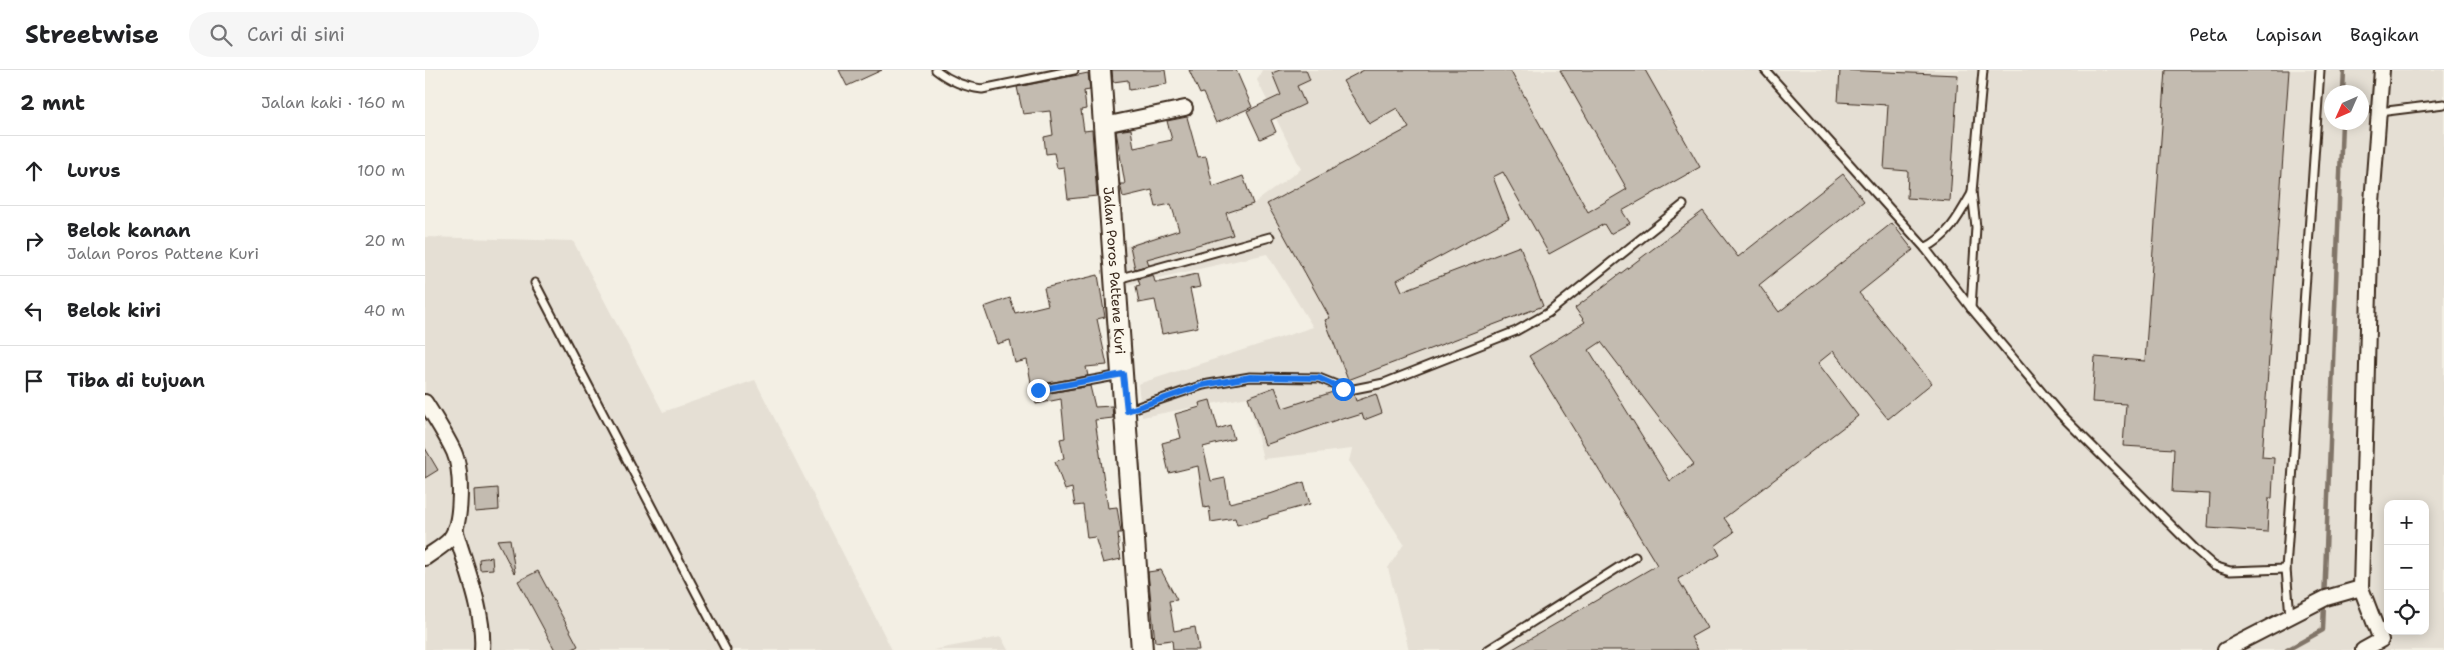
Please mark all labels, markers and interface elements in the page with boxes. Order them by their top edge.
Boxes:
search box [189,12,539,57]
text: Streetwise [25,19,159,51]
icon: search [207,21,235,49]
text: Cari di sini [247,22,345,47]
text: Peta [2189,23,2228,47]
text: Lapisan [2256,23,2322,47]
text: Bagikan [2350,23,2419,47]
north arrow [2324,85,2369,130]
text: 2 mnt [20,89,85,117]
text: Jalan kaki · 160 m [261,92,405,113]
icon: ahead [20,157,48,185]
text: Lurus [67,158,121,183]
text: 100 m [357,160,405,181]
street label: Jalan Poros Pattene Kuri [1099,186,1130,355]
text: Belok kanan [67,218,191,243]
icon: right [20,227,48,255]
text: 20 m [364,230,405,251]
text: Jalan Poros Pattene Kuri [67,243,259,264]
icon: left [20,297,48,325]
text: Belok kiri [67,298,161,323]
text: 40 m [363,300,405,321]
icon: arrive [20,367,48,395]
text: Tiba di tujuan [67,368,205,393]
route start [1332,378,1355,401]
route end [1027,379,1050,402]
map controls [2384,500,2429,635]
button: + [2384,500,2429,545]
button: − [2384,545,2429,590]
button: locate [2384,590,2429,635]

